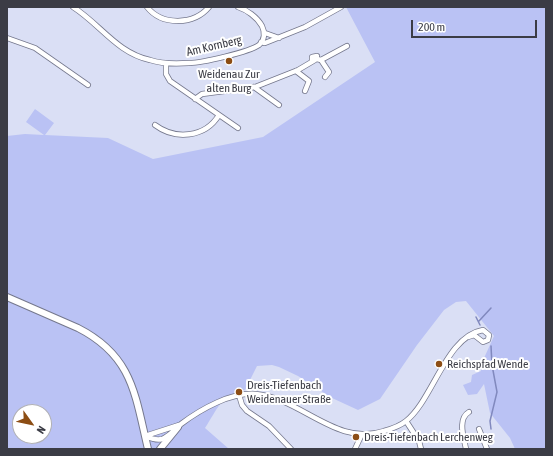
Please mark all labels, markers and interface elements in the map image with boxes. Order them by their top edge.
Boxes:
scale bar [413,12,539,38]
text: 200 m [418,20,445,34]
street label: Am Kornberg [185,33,243,59]
marker: Weidenau Zur alten Burg [224,56,234,66]
place label: Weidenau Zur alten Burg [198,67,260,95]
place label: Reichspfad Wende [447,357,528,371]
marker: Reichspfad Wende [434,359,444,369]
place label: Dreis-Tiefenbach Weidenauer Straße [247,378,331,406]
marker: Dreis-Tiefenbach Weidenauer Straße [234,387,244,397]
north arrow [12,404,52,444]
text: N [34,424,48,436]
place label: Dreis-Tiefenbach Lerchenweg [364,430,493,444]
marker: Dreis-Tiefenbach Lerchenweg [351,432,361,442]

